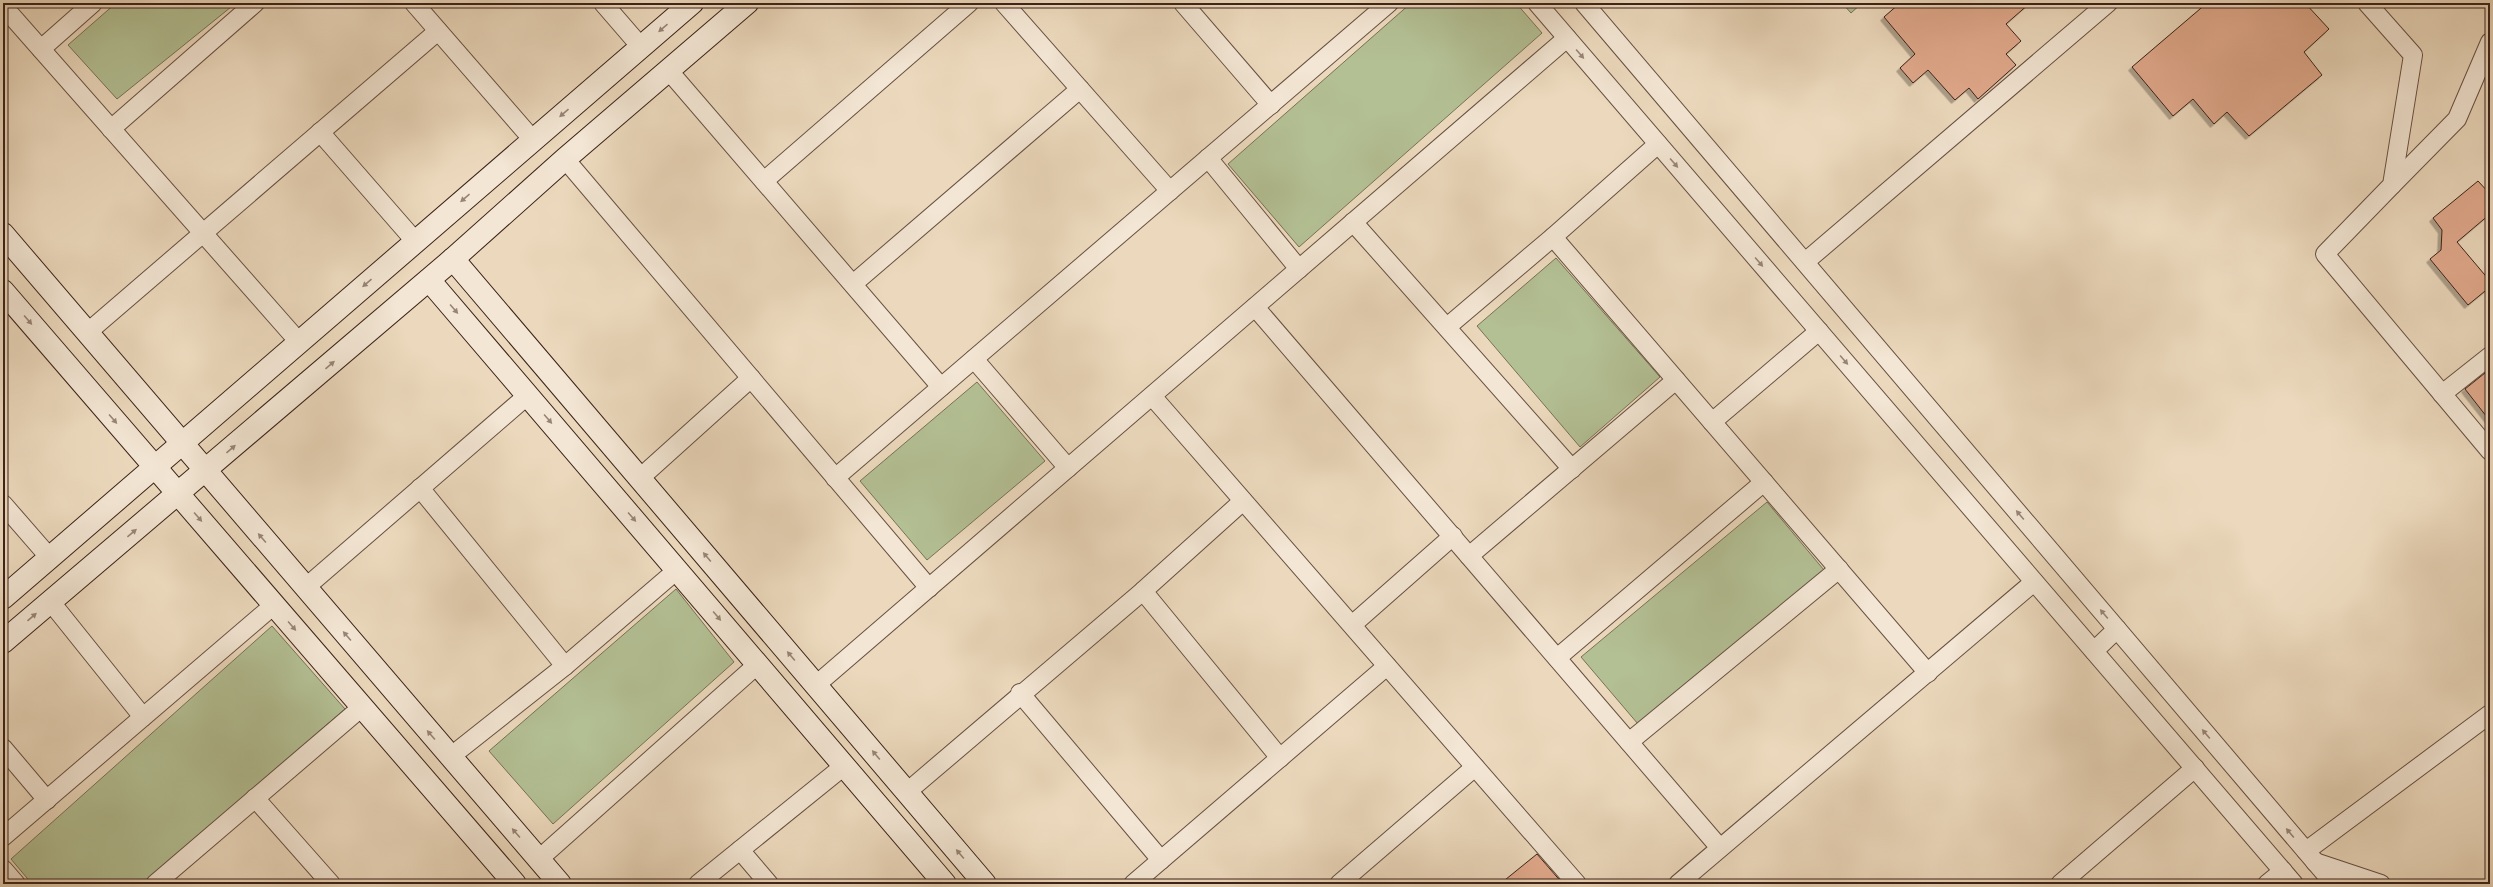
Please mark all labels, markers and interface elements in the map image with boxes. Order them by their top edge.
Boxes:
one-way arrow [657,24,668,33]
one-way arrow [1576,48,1585,59]
one-way arrow [559,109,569,118]
one-way arrow [1670,158,1679,168]
one-way arrow [460,193,471,202]
one-way arrow [1754,256,1763,267]
one-way arrow [362,278,372,287]
one-way arrow [450,304,459,315]
one-way arrow [24,315,33,326]
one-way arrow [1839,355,1848,365]
one-way arrow [325,360,335,369]
one-way arrow [109,413,118,424]
one-way arrow [543,413,552,424]
one-way arrow [226,445,237,454]
one-way arrow [2015,509,2024,520]
one-way arrow [194,512,203,522]
one-way arrow [628,512,637,523]
one-way arrow [126,528,137,537]
one-way arrow [257,532,266,543]
one-way arrow [703,552,712,563]
one-way arrow [2099,608,2108,619]
one-way arrow [712,611,721,622]
one-way arrow [27,612,38,621]
one-way arrow [288,621,297,632]
one-way arrow [342,631,351,642]
one-way arrow [787,651,796,662]
one-way arrow [427,729,436,740]
one-way arrow [2202,729,2211,739]
one-way arrow [871,750,880,761]
one-way arrow [512,828,521,839]
one-way arrow [2286,828,2295,838]
one-way arrow [956,850,965,859]

